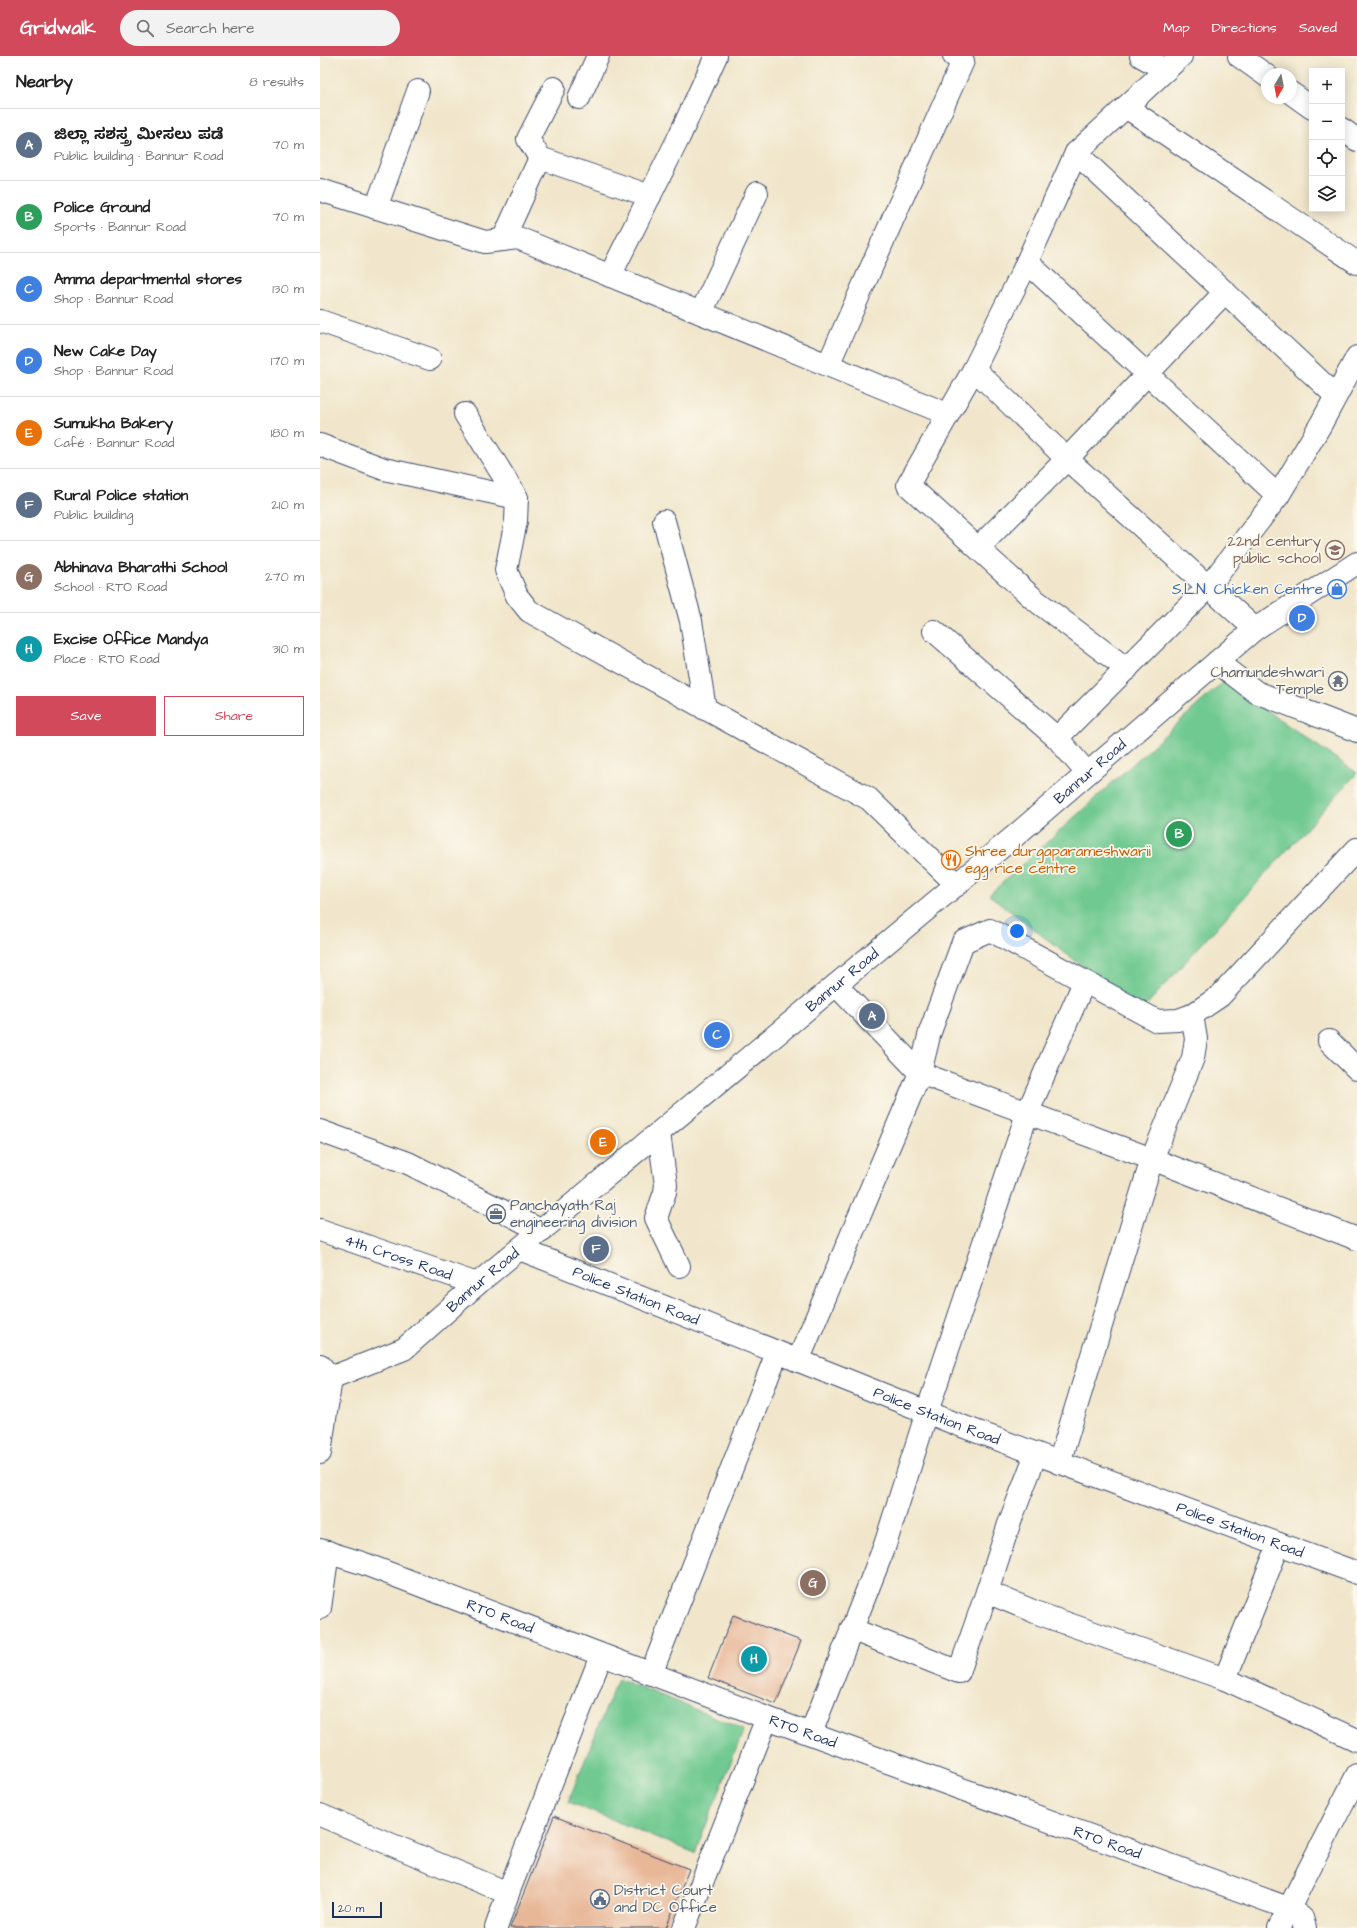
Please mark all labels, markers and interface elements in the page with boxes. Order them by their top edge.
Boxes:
search box [120,10,400,46]
text: Gridwalk [20,15,96,42]
icon: search [134,17,156,39]
text: Search here [166,18,254,39]
text: Map [1163,18,1190,38]
text: Directions [1212,18,1277,38]
text: Saved [1299,18,1337,38]
north arrow [1261,68,1297,104]
map controls [1309,68,1345,212]
button: + [1309,68,1345,104]
text: Nearby [16,70,73,94]
text: 8 results [249,73,304,91]
button: − [1309,104,1345,140]
text: ಜಿಲ್ಲಾ ಸಶಸ್ತ್ರ ಮೀಸಲು ಪಡೆ [54,124,223,145]
text: A [25,136,33,154]
text: 70 m [272,136,304,154]
button: locate [1309,140,1345,176]
text: Public building · Bannur Road [54,147,223,165]
button: layers [1309,176,1345,212]
text: Police Ground [54,197,150,218]
text: B [24,208,34,226]
text: 70 m [272,208,304,226]
text: Sports · Bannur Road [54,218,186,236]
text: Amma departmental stores [54,269,242,290]
text: C [24,280,34,298]
text: 130 m [272,280,304,298]
text: Shop · Bannur Road [54,290,173,308]
text: New Cake Day [54,341,157,362]
text: D [25,352,33,370]
text: 170 m [271,352,304,370]
text: Shop · Bannur Road [54,362,173,380]
text: Sumukha Bakery [54,413,173,434]
text: E [25,424,33,442]
text: 180 m [270,424,304,442]
text: Café · Bannur Road [54,434,175,452]
text: Rural Police station [54,485,188,506]
text: F [24,496,34,514]
text: 210 m [271,496,304,514]
text: Public building [54,506,133,524]
place label: 22nd century public school [1227,531,1321,569]
school or university icon: 22nd century public school [1324,539,1346,561]
text: Abhinava Bharathi School [54,557,227,578]
text: G [24,568,34,586]
text: 270 m [265,568,304,586]
text: School · RTO Road [54,578,167,596]
shop icon: S.L.N. Chicken Centre [1326,578,1348,600]
place label: S.L.N. Chicken Centre [1172,579,1323,600]
pin: D [1289,603,1315,633]
text: Excise Office Mandya [54,629,208,650]
text: H [25,640,33,658]
text: 310 m [272,640,304,658]
text: Place · RTO Road [54,650,160,668]
place label: Chamundeshwari Temple [1210,662,1325,700]
temple icon: Chamundeshwari Temple [1327,670,1349,692]
button: Save [16,696,156,736]
button: Share [164,696,304,736]
street label: Bannur Road [1049,734,1131,809]
pin: B [1166,819,1192,849]
place label: Shree durgaparameshwarii egg rice centre [965,841,1151,880]
restaurant icon: Shree durgaparameshwarii egg rice centre [940,849,962,871]
your location [1007,921,1027,941]
street label: Bannur Road [801,943,883,1017]
pin: A [859,1001,885,1031]
pin: C [704,1020,730,1050]
pin: E [590,1127,616,1157]
place label: Panchayath Raj engineering division [510,1195,637,1234]
office icon: Panchayath Raj engineering division [485,1203,507,1225]
street label: 4th Cross Road [342,1229,455,1285]
pin: F [583,1234,609,1264]
street label: Bannur Road [442,1243,524,1317]
street label: Police Station Road [570,1261,703,1330]
street label: Police Station Road [870,1381,1003,1450]
street label: Police Station Road [1174,1496,1307,1563]
pin: G [800,1568,826,1598]
street label: RTO Road [464,1593,537,1638]
pin: H [741,1644,767,1674]
street label: RTO Road [766,1709,840,1753]
street label: RTO Road [1071,1820,1145,1864]
place label: District Court and DC Office [614,1880,717,1918]
public building icon: District Court and DC Office [589,1888,611,1910]
scale bar [332,1900,382,1919]
text: 20 m [338,1901,364,1916]

